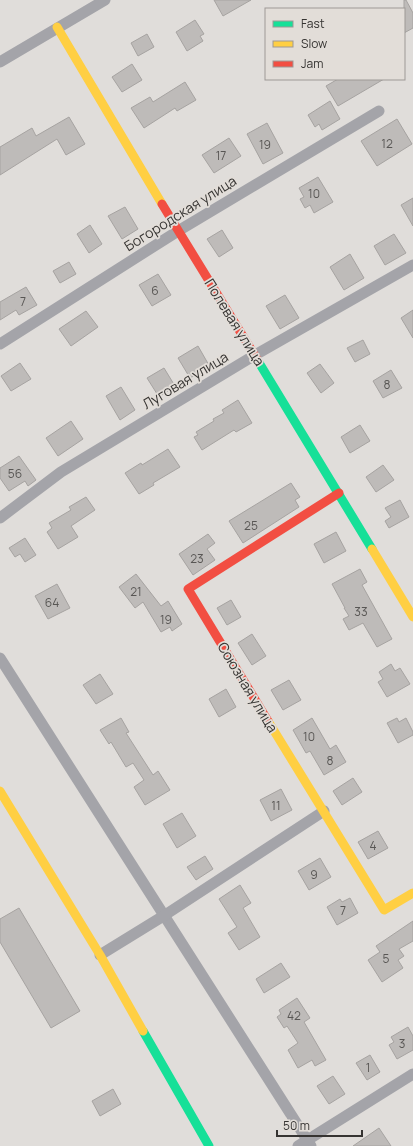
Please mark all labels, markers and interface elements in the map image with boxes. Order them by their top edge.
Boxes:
legend [265,8,405,80]
text: Fast [301,15,325,32]
text: Slow [301,35,327,52]
text: Jam [301,55,323,72]
house number: 12 [381,135,393,152]
house number: 19 [259,136,271,153]
house number: 17 [216,147,226,164]
street label: Богородская улица [120,171,240,255]
house number: 10 [308,185,320,202]
street label: Полевая улица [201,275,269,369]
house number: 6 [151,282,159,299]
house number: 7 [20,293,26,310]
street label: Луговая улица [138,347,232,413]
house number: 8 [384,376,391,393]
house number: 56 [8,465,22,482]
house number: 25 [244,517,258,534]
house number: 23 [190,550,204,567]
house number: 21 [130,583,142,600]
house number: 64 [45,594,59,611]
house number: 33 [354,603,368,620]
house number: 19 [160,611,172,628]
street label: Союзная улица [213,638,283,736]
house number: 10 [303,728,315,745]
house number: 8 [327,752,334,769]
house number: 11 [271,797,281,814]
house number: 4 [369,837,377,854]
house number: 9 [310,866,318,883]
house number: 7 [340,902,346,919]
house number: 5 [383,950,390,967]
house number: 42 [287,1007,301,1024]
house number: 3 [399,1035,405,1052]
house number: 1 [366,1059,370,1076]
scale bar [277,1112,362,1138]
text: 50 m [283,1117,310,1134]

